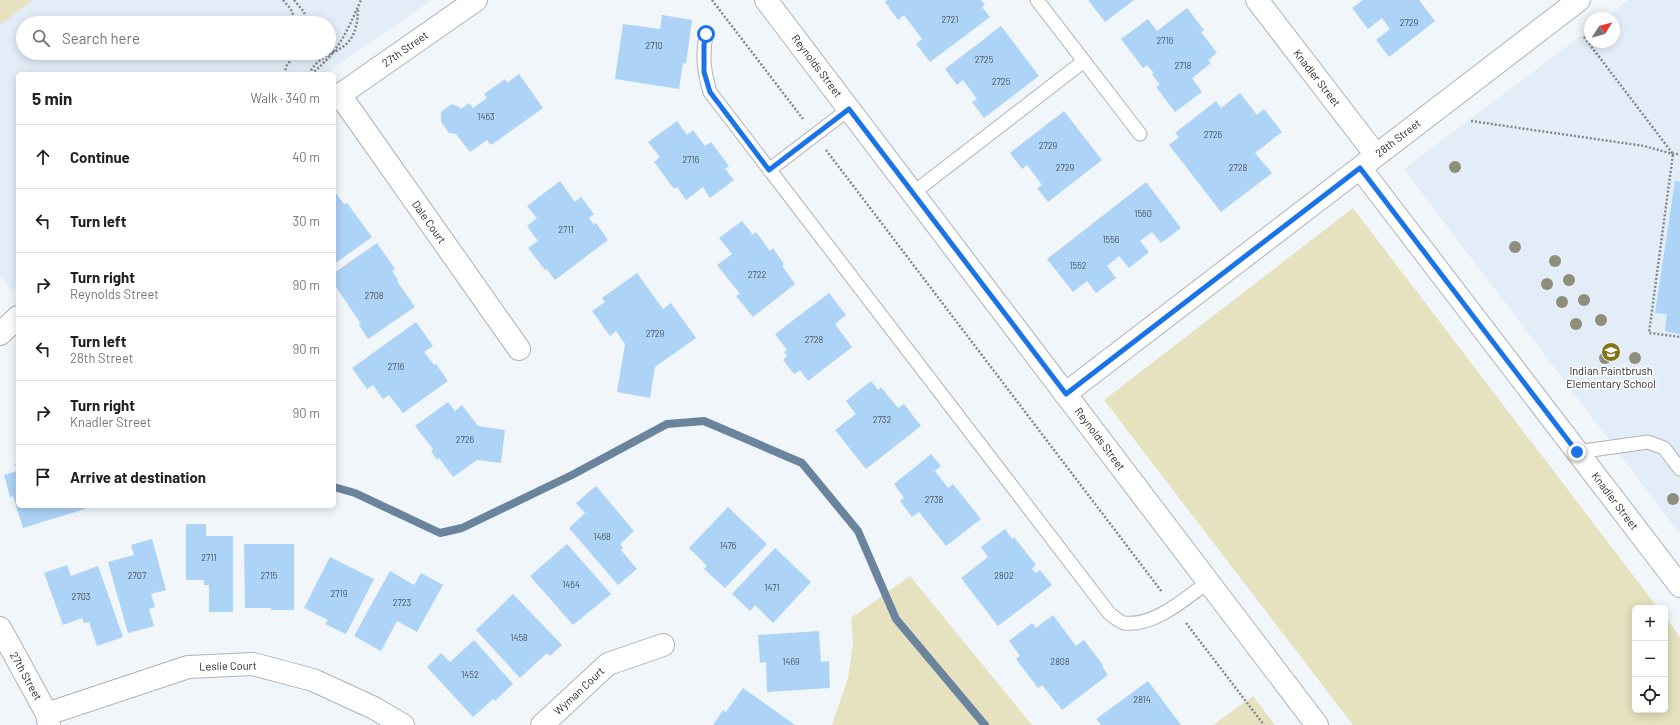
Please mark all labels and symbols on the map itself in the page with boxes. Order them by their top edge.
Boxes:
north arrow [1584,12,1620,48]
house number: 2721 [942,14,958,25]
house number: 2729 [1400,17,1419,28]
route start [697,25,715,43]
street label: 27th Street [379,28,430,69]
street label: Reynolds Street [790,32,845,100]
house number: 2716 [1157,35,1174,46]
house number: 2710 [645,40,663,51]
street label: Knadler Street [1291,47,1344,109]
house number: 2725 [975,54,994,65]
house number: 2718 [1175,60,1192,71]
house number: 2725 [992,76,1011,87]
house number: 1463 [477,111,495,122]
street label: 28th Street [1372,116,1423,159]
house number: 2726 [1204,129,1223,140]
house number: 2729 [1039,140,1058,151]
house number: 2716 [683,154,700,165]
house number: 2729 [1056,162,1075,173]
house number: 2728 [1229,162,1248,173]
street label: Dale Court [410,198,449,246]
house number: 1560 [1134,208,1152,219]
house number: 2711 [558,224,574,235]
house number: 1556 [1102,234,1120,245]
house number: 1552 [1069,260,1087,271]
house number: 2722 [748,269,767,280]
house number: 2708 [365,290,384,301]
house number: 2729 [646,328,665,339]
house number: 2728 [805,334,824,345]
school or university icon: Indian Paintbrush Elementary School [1600,341,1622,363]
house number: 2716 [388,361,405,372]
place label: Indian Paintbrush Elementary School [1566,364,1656,390]
street label: Reynolds Street [1073,405,1128,473]
house number: 2732 [873,414,891,425]
house number: 2726 [456,434,475,445]
route end [1568,443,1586,461]
street label: Knadler Street [1589,469,1641,532]
house number: 2738 [925,494,944,505]
house number: 1468 [593,531,611,542]
house number: 1476 [720,540,737,551]
house number: 2711 [201,552,217,563]
house number: 2707 [128,570,147,581]
house number: 2715 [261,570,278,581]
house number: 2802 [994,570,1014,581]
house number: 1464 [562,579,580,590]
house number: 1471 [764,582,780,593]
house number: 2719 [331,588,348,599]
house number: 2703 [72,591,91,602]
house number: 2723 [393,597,412,608]
house number: 1458 [510,632,528,643]
street label: 27th Street [8,649,45,702]
house number: 1469 [782,656,800,667]
house number: 2808 [1050,656,1070,667]
street label: Leslie Court [199,658,257,673]
street label: Wyman Court [551,664,607,717]
house number: 1452 [461,669,479,680]
house number: 2814 [1133,694,1151,705]

